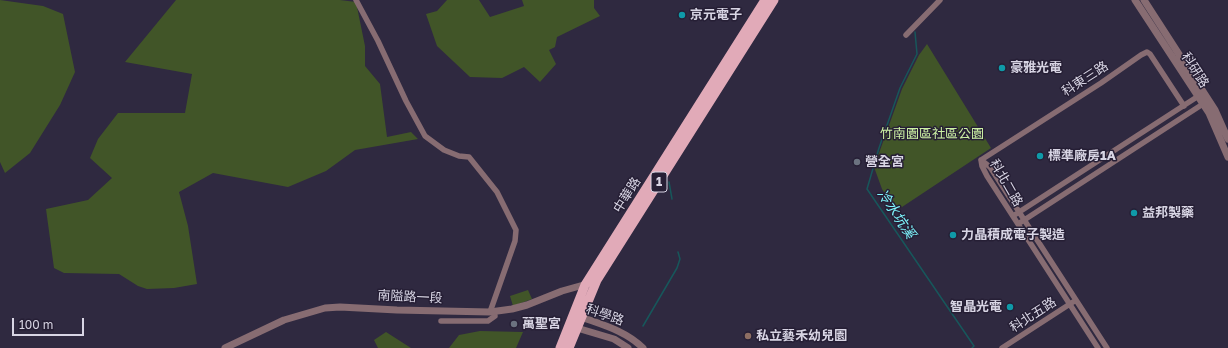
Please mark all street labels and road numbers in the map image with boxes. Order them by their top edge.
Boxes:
street label: 科研路 [1178,49,1212,91]
street label: 科東三路 [1059,58,1111,100]
street label: 科北二路 [986,157,1026,209]
road number: 1 [651,172,667,192]
street label: 中華路 [610,174,644,216]
street label: 南隘路一段 [377,288,443,306]
street label: 科北五路 [1007,294,1059,336]
street label: 科學路 [584,301,626,329]

